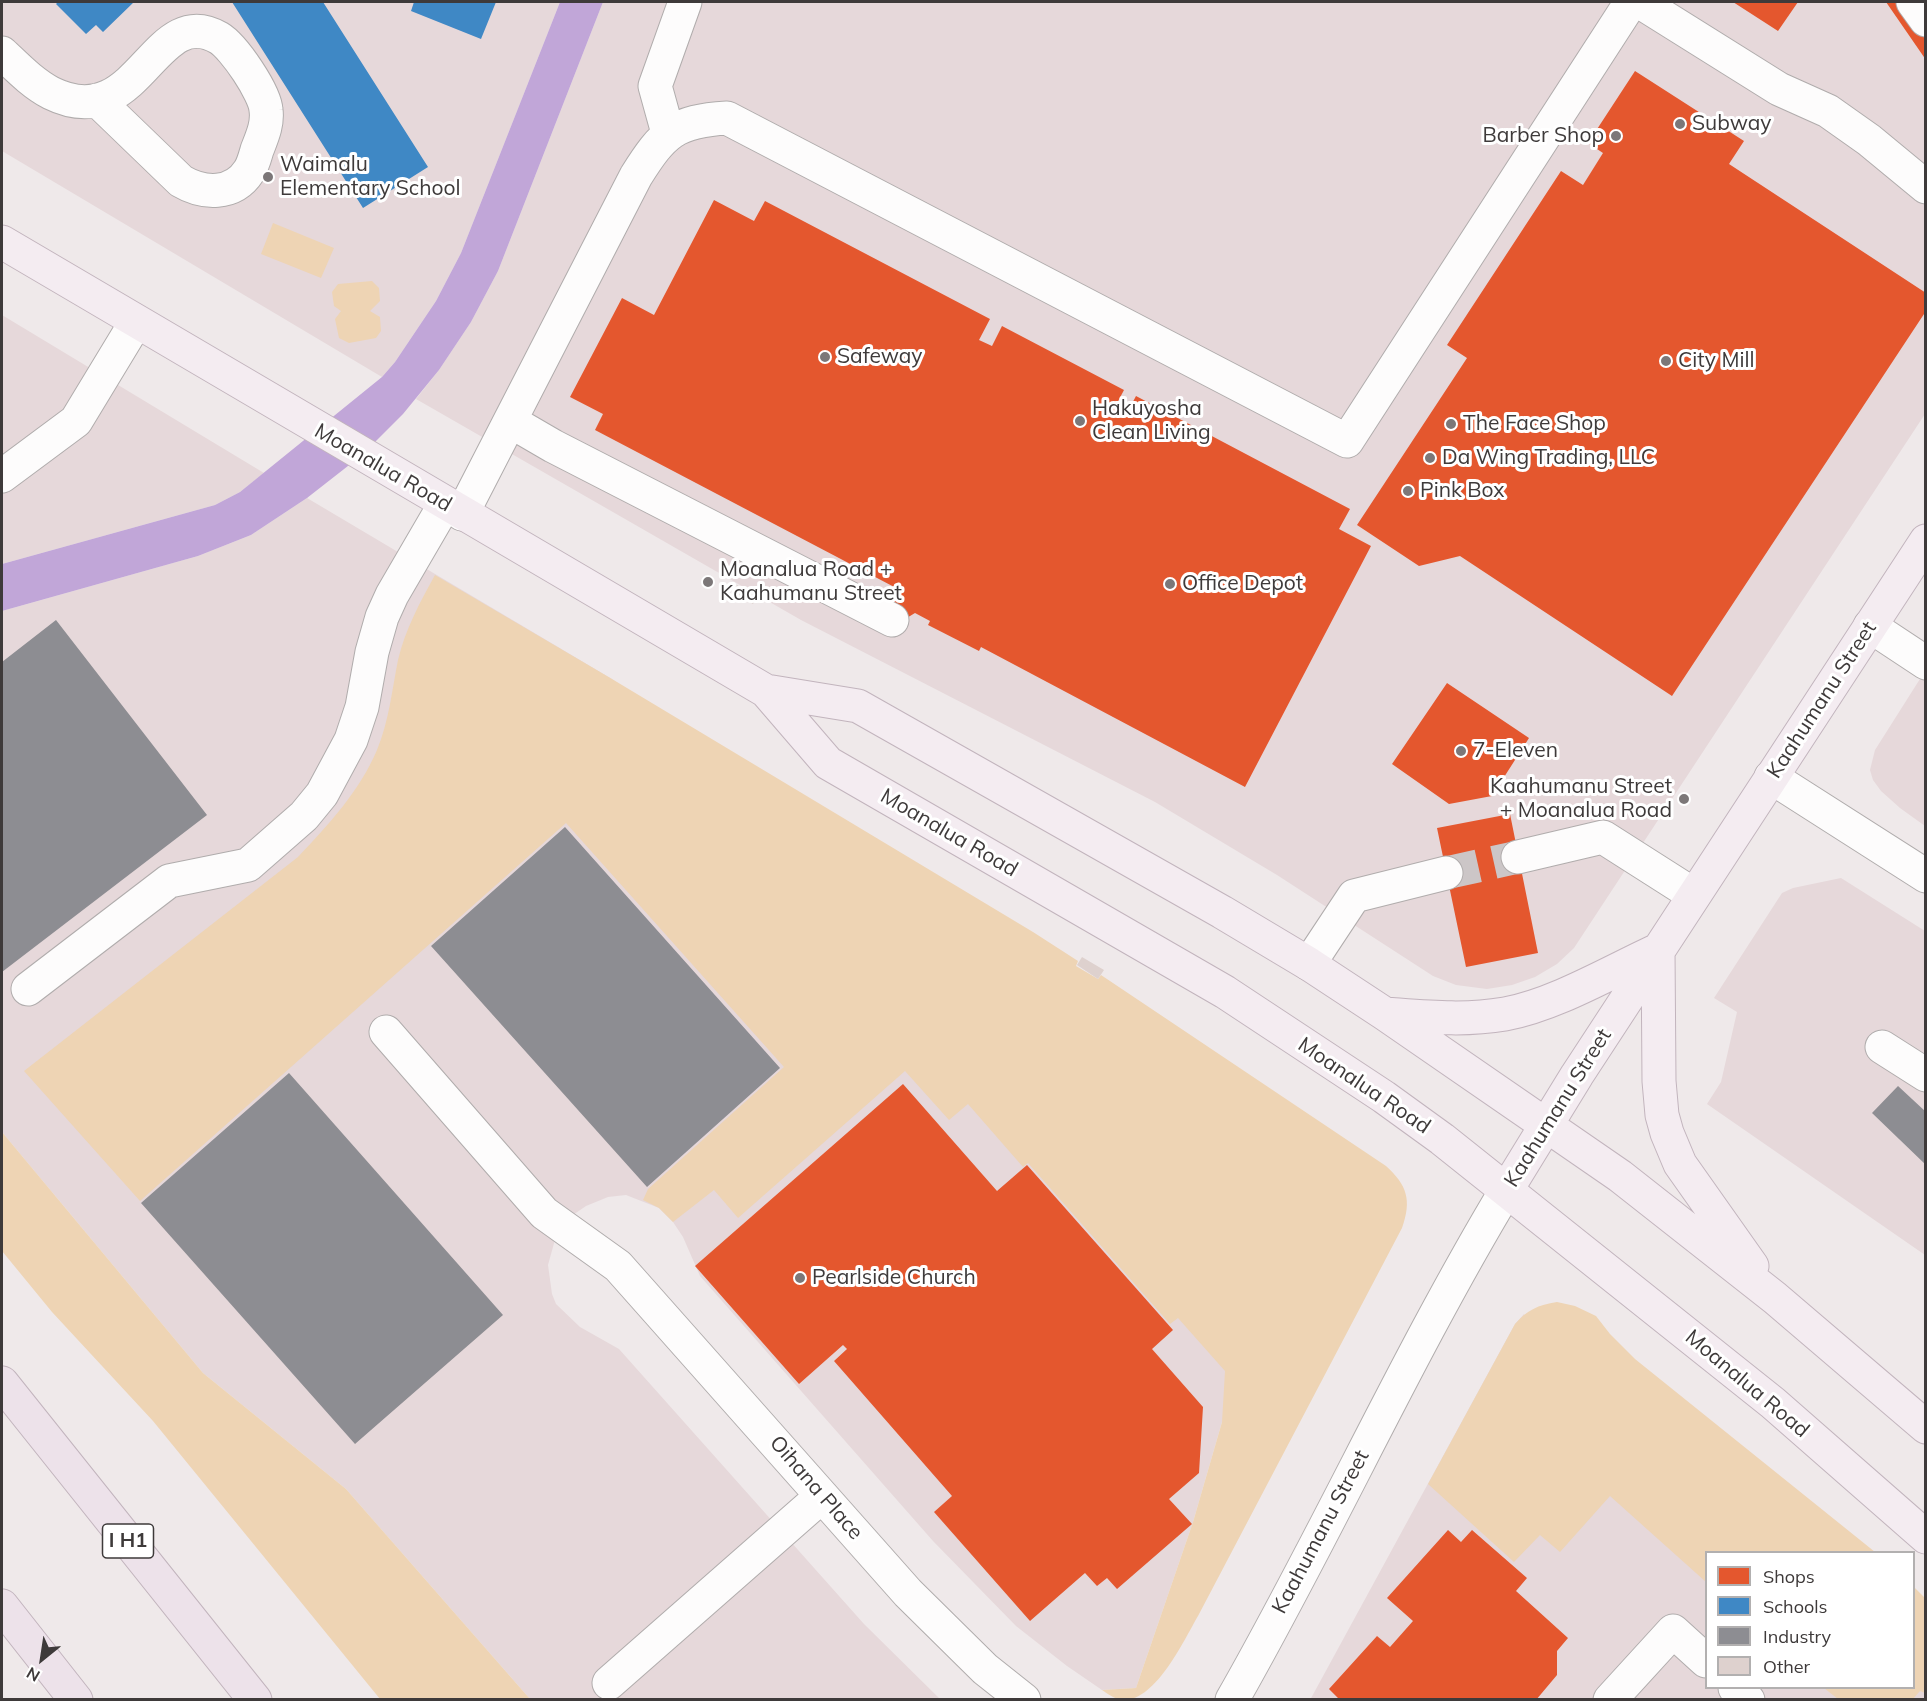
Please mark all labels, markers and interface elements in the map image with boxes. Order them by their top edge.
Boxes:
place label: Subway [1692,111,1771,137]
marker: Subway [1673,117,1687,131]
place label: Barber Shop [1482,123,1604,149]
marker: Barber Shop [1609,129,1623,143]
place label: Waimalu Elementary School [280,152,461,202]
marker: Waimalu Elementary School [261,170,275,184]
place label: Safeway [837,344,922,370]
place label: City Mill [1678,348,1754,374]
marker: Safeway [818,350,832,364]
marker: City Mill [1659,354,1673,368]
place label: Hakuyosha Clean Living [1092,396,1211,446]
place label: The Face Shop [1463,411,1606,437]
marker: Hakuyosha Clean Living [1073,414,1087,428]
marker: The Face Shop [1444,417,1458,431]
street label: Moanalua Road [310,419,456,517]
place label: Da Wing Trading, LLC [1442,445,1655,471]
marker: Da Wing Trading, LLC [1423,451,1437,465]
place label: Pink Box [1420,478,1505,504]
marker: Pink Box [1401,484,1415,498]
place label: Moanalua Road + Kaahumanu Street [720,557,902,607]
place label: Office Depot [1182,571,1303,597]
marker: Moanalua Road + Kaahumanu Street [701,575,715,589]
marker: Office Depot [1163,577,1177,591]
street label: Kaahumanu Street [1762,617,1882,783]
place label: 7-Eleven [1473,738,1558,764]
marker: 7-Eleven [1454,744,1468,758]
place label: Kaahumanu Street + Moanalua Road [1490,774,1672,824]
street label: Moanalua Road [876,784,1022,882]
marker: Kaahumanu Street + Moanalua Road [1677,792,1691,806]
street label: Kaahumanu Street [1499,1024,1617,1192]
street label: Moanalua Road [1293,1032,1435,1140]
place label: Pearlside Church [812,1265,976,1291]
marker: Pearlside Church [793,1271,807,1285]
street label: Moanalua Road [1680,1325,1814,1443]
street label: Oihana Place [764,1431,868,1545]
street label: Kaahumanu Street [1267,1446,1375,1618]
road number: I H1 [102,1524,154,1558]
legend [1705,1551,1915,1689]
text: Shops [1763,1565,1815,1588]
text: Schools [1763,1595,1827,1618]
text: Industry [1763,1625,1831,1648]
north arrow [12,1629,72,1689]
text: Other [1763,1655,1810,1678]
text: N [23,1663,43,1686]

